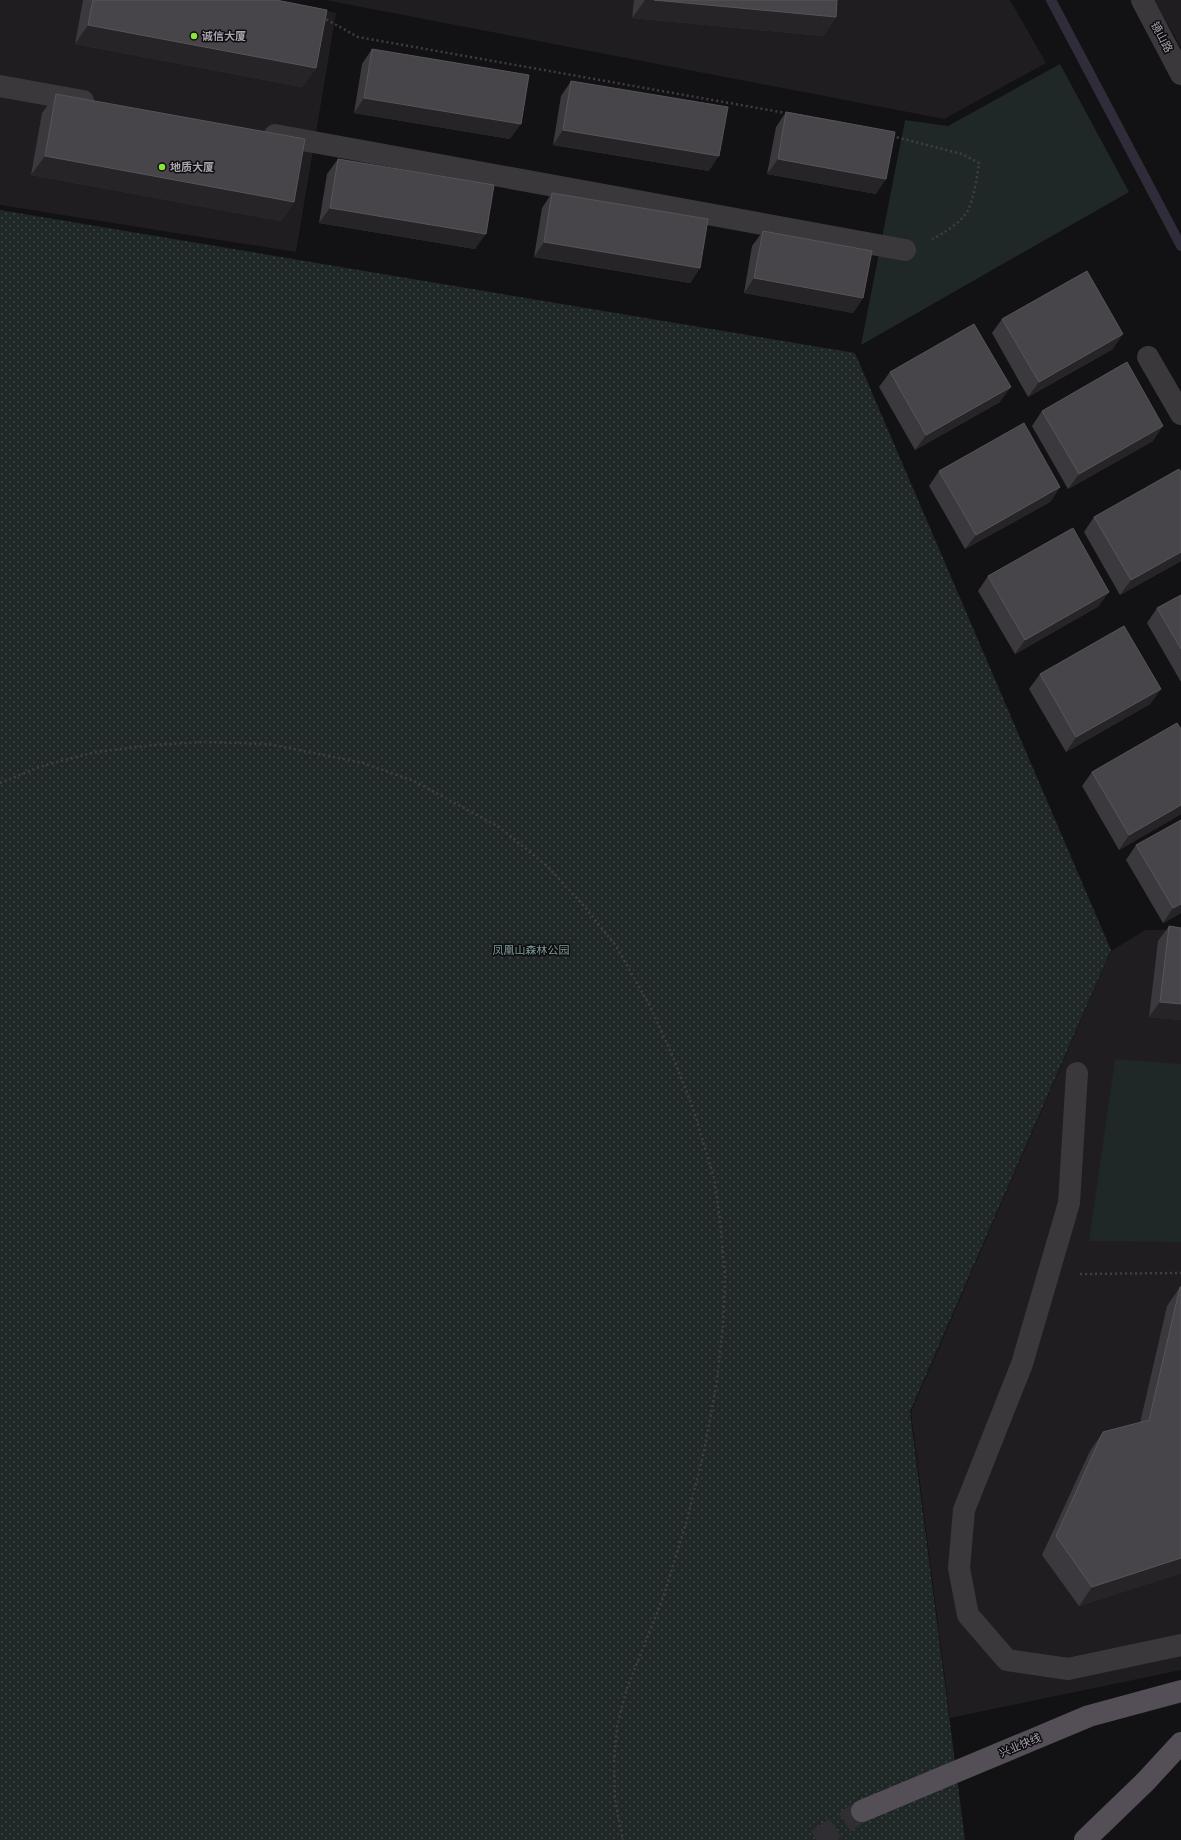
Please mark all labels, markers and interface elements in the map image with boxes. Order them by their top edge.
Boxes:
street label: 镜山路 [1149,20,1175,54]
place label: 诚信大厦 [202,30,246,42]
marker: 诚信大厦 [189,31,199,41]
place label: 地质大厦 [170,161,214,173]
marker: 地质大厦 [157,162,167,172]
park label: 凤凰山森林公园 [493,944,570,956]
street label: 兴业快线 [997,1731,1043,1759]

